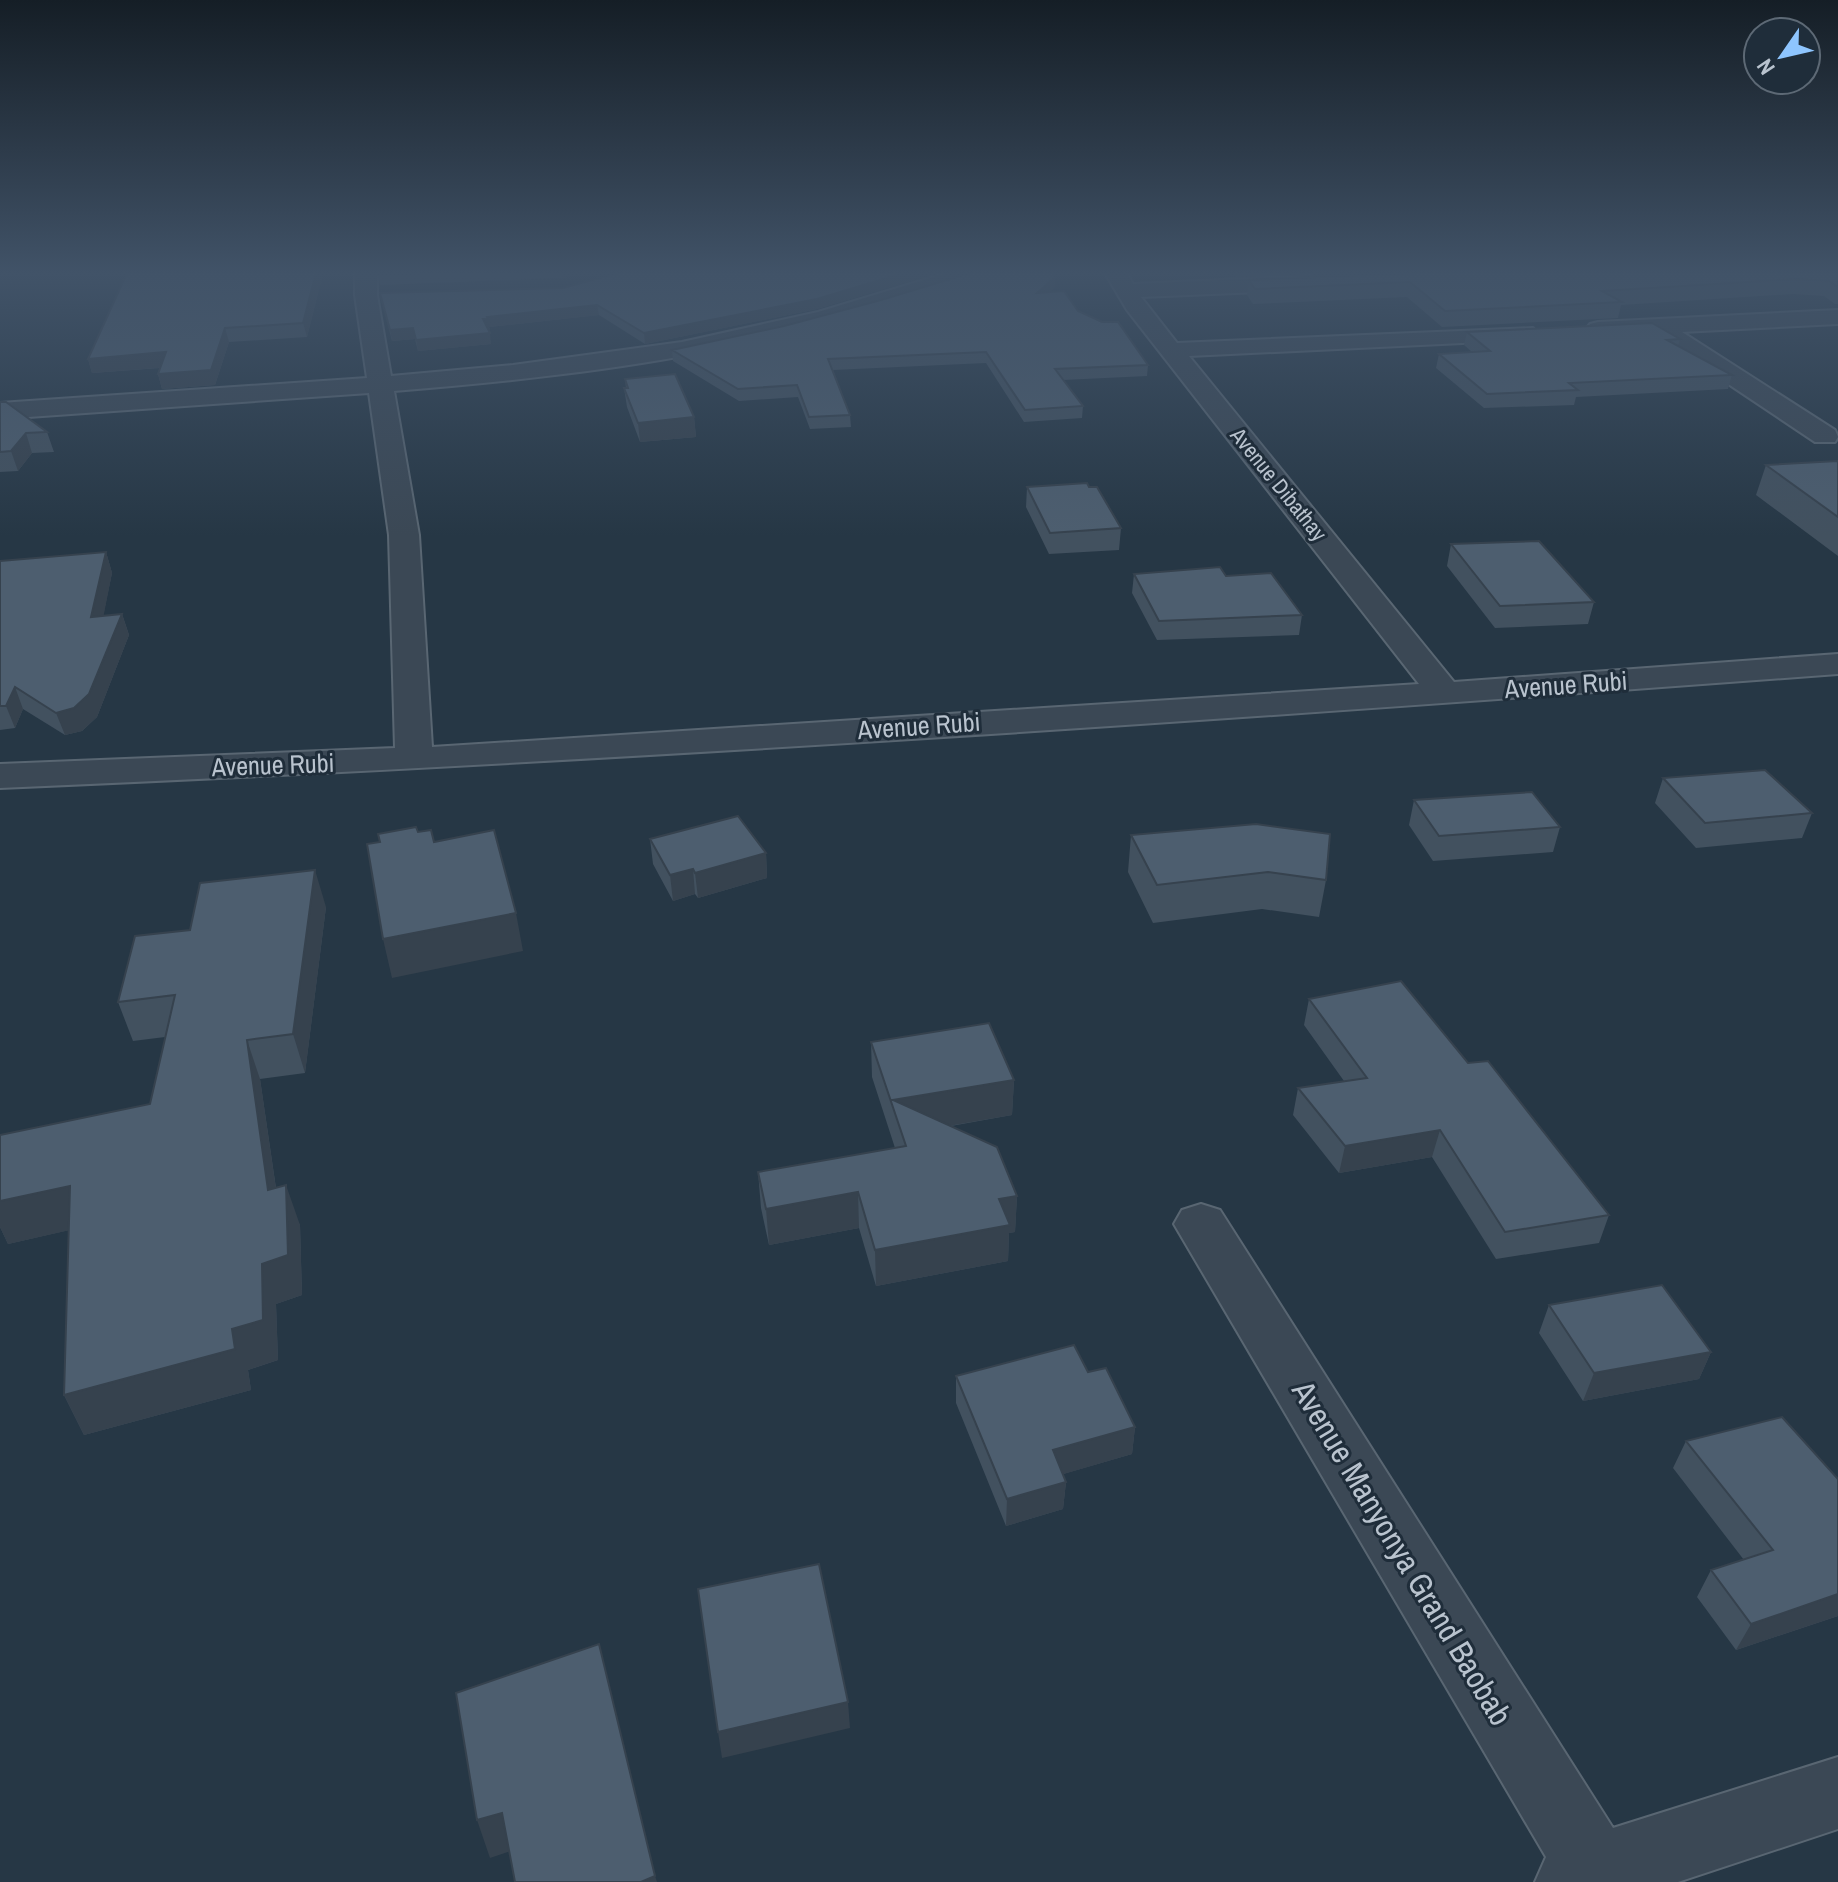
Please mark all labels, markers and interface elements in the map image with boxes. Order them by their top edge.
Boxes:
north arrow [1742,16,1822,96]
text: N [1749,53,1781,81]
street label: Avenue Dibathay [1223,420,1334,547]
street label: Avenue Rubi [1502,663,1628,706]
street label: Avenue Rubi [855,704,981,747]
street label: Avenue Rubi [210,745,335,784]
street label: Avenue Manyonya Grand Baobab [1282,1372,1523,1733]

